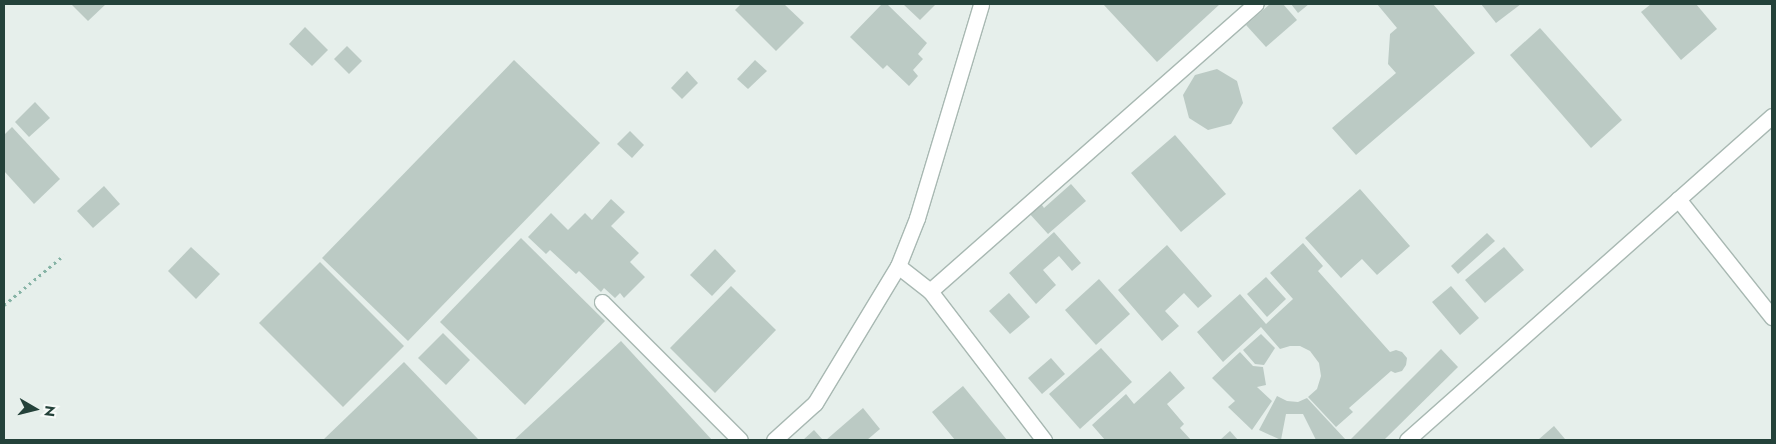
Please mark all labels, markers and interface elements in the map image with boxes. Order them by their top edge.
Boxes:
north arrow [10,384,60,434]
text: N [39,404,61,418]

